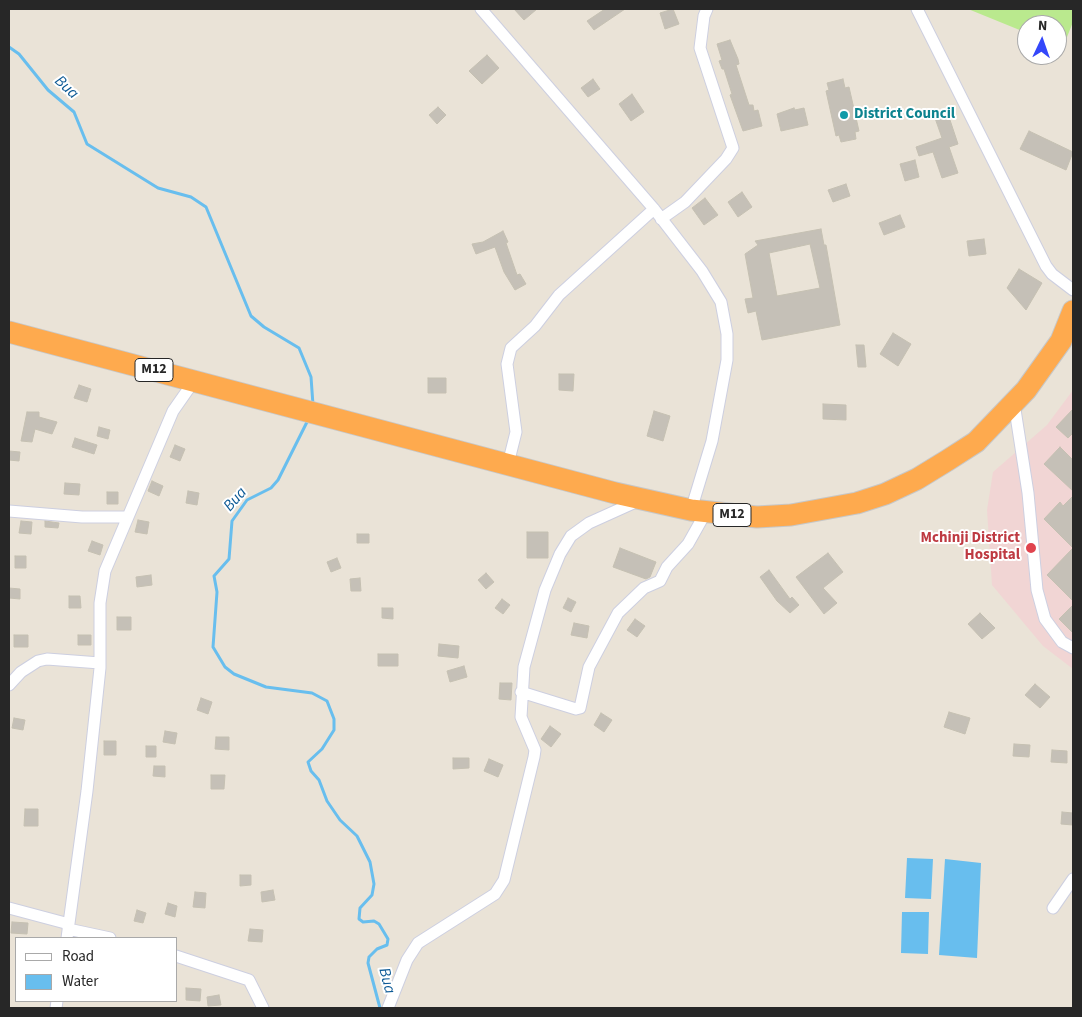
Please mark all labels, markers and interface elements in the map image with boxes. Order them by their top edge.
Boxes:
north arrow [1017,15,1067,65]
text: N [1038,16,1048,36]
water label: Bua [50,72,82,104]
place label: District Council [854,106,955,124]
marker: District Council [838,109,850,121]
road number: M12 [135,358,173,382]
water label: Bua [220,484,252,516]
road number: M12 [713,504,751,526]
place label: Mchinji District Hospital [920,530,1020,565]
marker: Mchinji District Hospital [1024,541,1038,555]
legend [15,937,178,1002]
text: Road [62,946,94,967]
water label: Bua [373,966,399,996]
text: Water [62,971,98,992]

